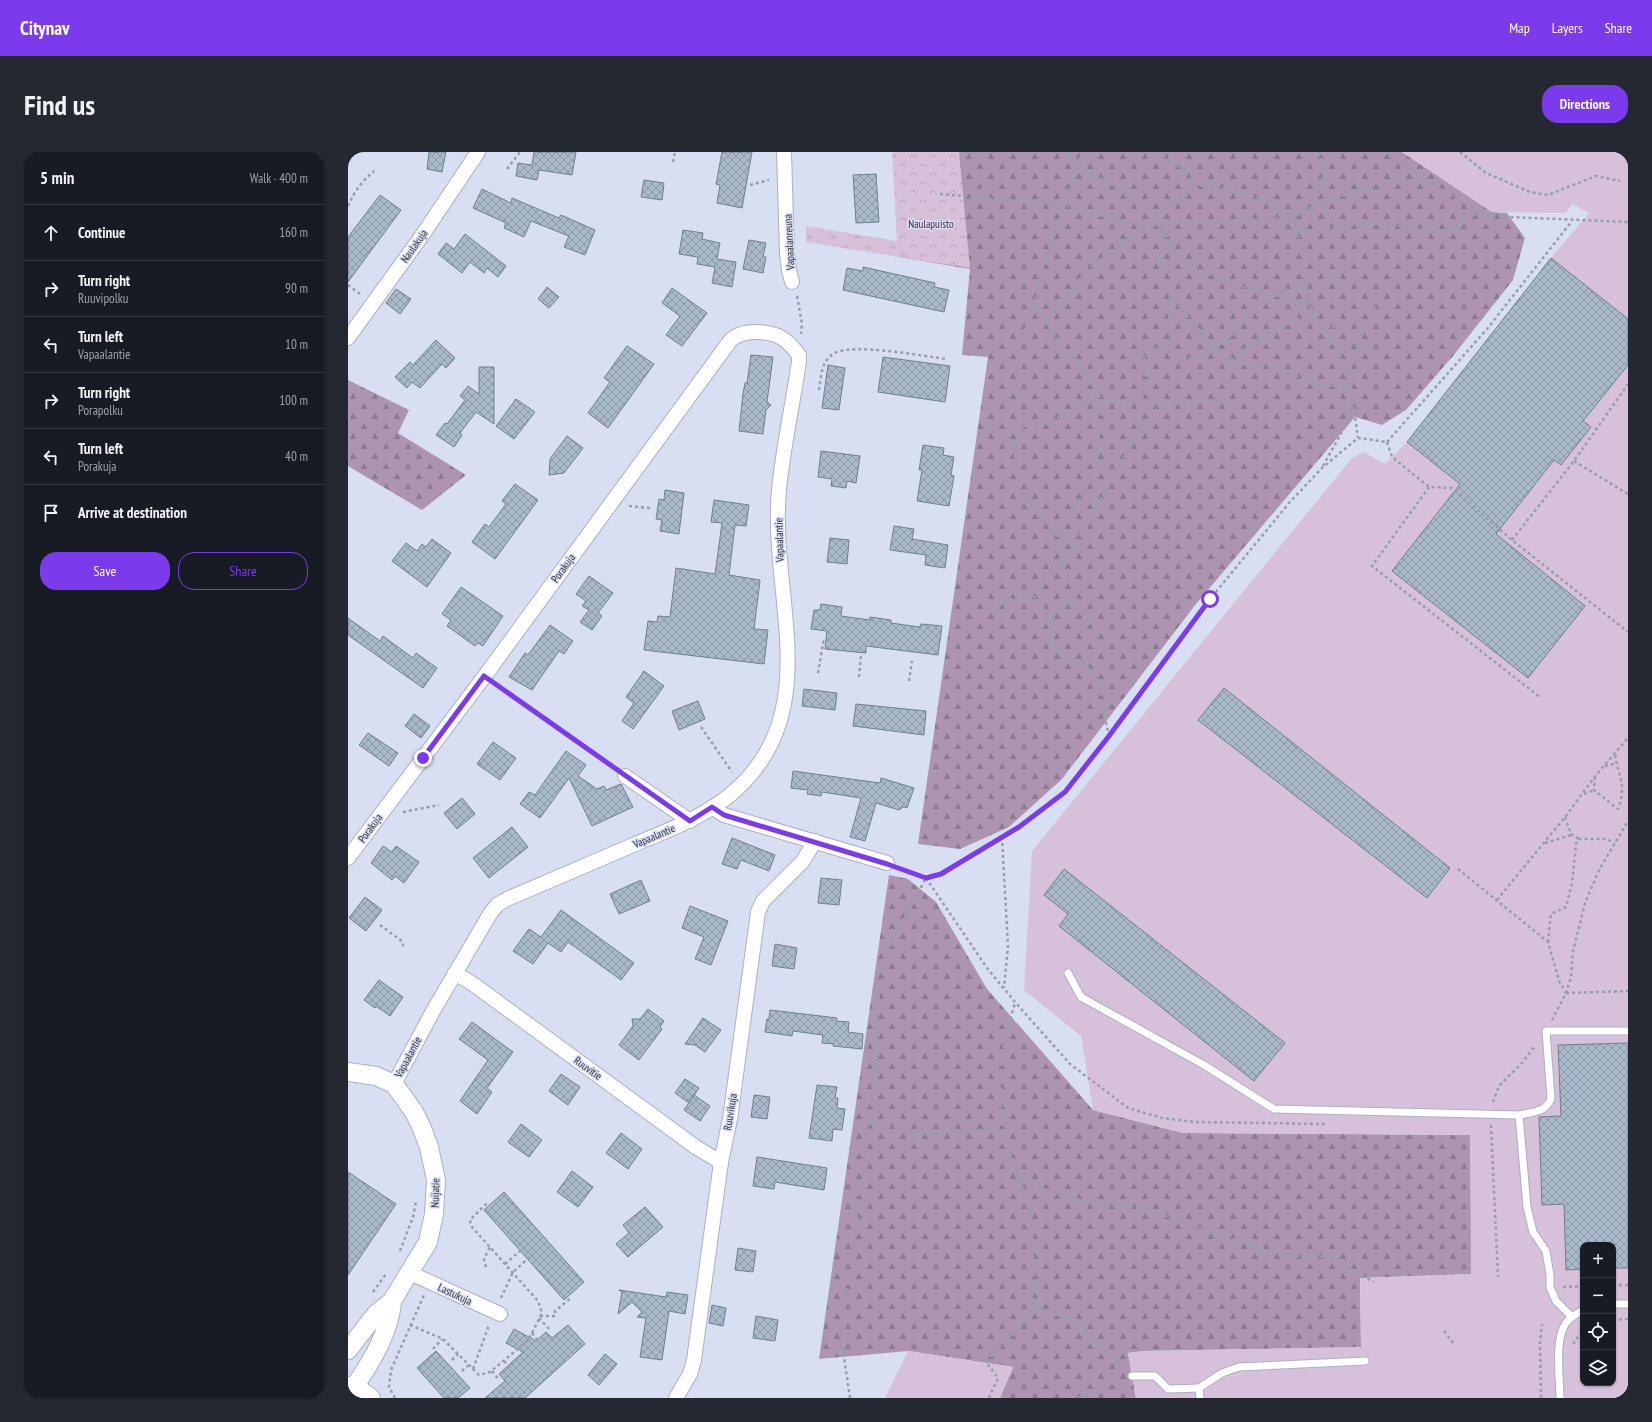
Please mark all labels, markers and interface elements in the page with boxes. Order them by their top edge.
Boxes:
text: Citynav [20,16,70,40]
text: Map [1509,19,1530,37]
text: Layers [1552,19,1583,37]
text: Share [1605,19,1632,37]
button: Directions [1542,85,1628,123]
text: Find us [24,86,95,123]
text: 5 min [40,167,74,189]
text: Walk · 400 m [250,170,308,187]
street label: Vapaalanreuna [781,214,798,271]
park label: Naulapuisto [908,217,954,231]
icon: ahead [40,222,62,244]
text: Continue [78,223,125,242]
text: 160 m [279,224,308,241]
street label: Naulakuja [397,226,431,266]
text: Turn right [78,271,130,290]
icon: right [40,278,62,300]
text: 90 m [285,280,308,297]
text: Ruuvipolku [78,290,128,307]
text: Turn left [78,327,123,346]
icon: left [40,334,62,356]
text: 10 m [285,336,308,353]
text: Vapaalantie [78,346,130,363]
text: Turn right [78,383,130,402]
icon: right [40,390,62,412]
text: 100 m [279,392,308,409]
text: Porapolku [78,402,123,419]
text: Turn left [78,439,123,458]
icon: left [40,446,62,468]
text: 40 m [285,448,308,465]
text: Porakuja [78,458,117,475]
icon: arrive [40,502,62,524]
text: Arrive at destination [78,503,187,522]
street label: Vapaalantie [771,517,787,563]
street label: Porakuja [548,551,578,585]
button: Save [40,552,170,590]
button: Share [178,552,308,590]
route start [1201,590,1219,608]
route end [414,749,432,767]
street label: Porakuja [355,811,385,845]
street label: Vapaalantie [630,821,678,852]
street label: Vapaalantie [391,1034,425,1081]
street label: Ruuvitie [571,1053,605,1083]
street label: Ruuvikuja [720,1092,740,1132]
street label: Nuijatie [427,1177,443,1208]
map controls [1580,1242,1616,1386]
button: + [1580,1242,1616,1278]
button: − [1580,1278,1616,1314]
street label: Lastukuja [436,1280,474,1308]
button: locate [1580,1314,1616,1350]
button: layers [1580,1350,1616,1386]

